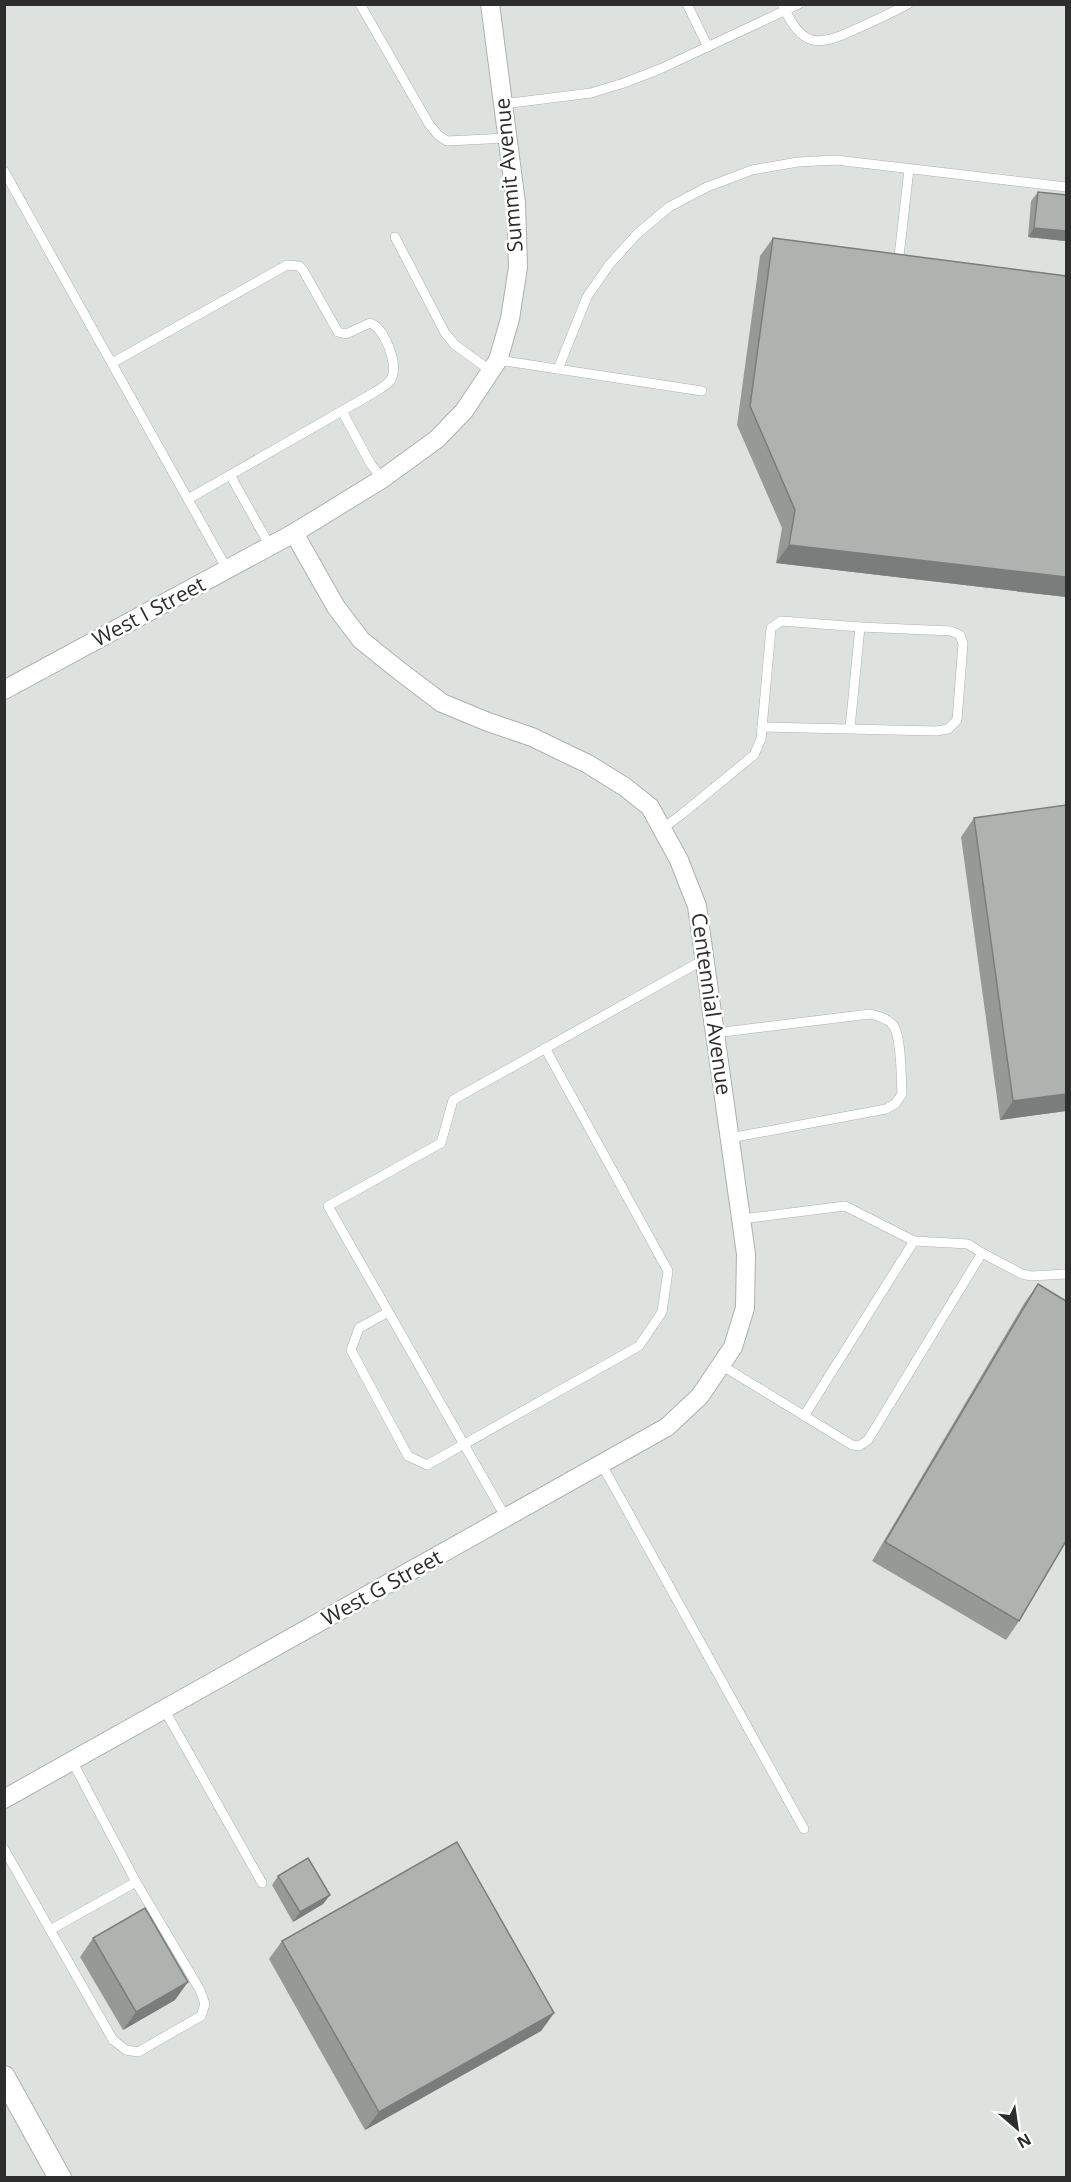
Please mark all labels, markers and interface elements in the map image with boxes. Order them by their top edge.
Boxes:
street label: Summit Avenue [487,97,529,253]
street label: West I Street [87,570,210,653]
street label: Centennial Avenue [685,911,739,1097]
street label: West G Street [316,1543,447,1632]
north arrow [987,2098,1047,2158]
text: N [1013,2128,1035,2154]

